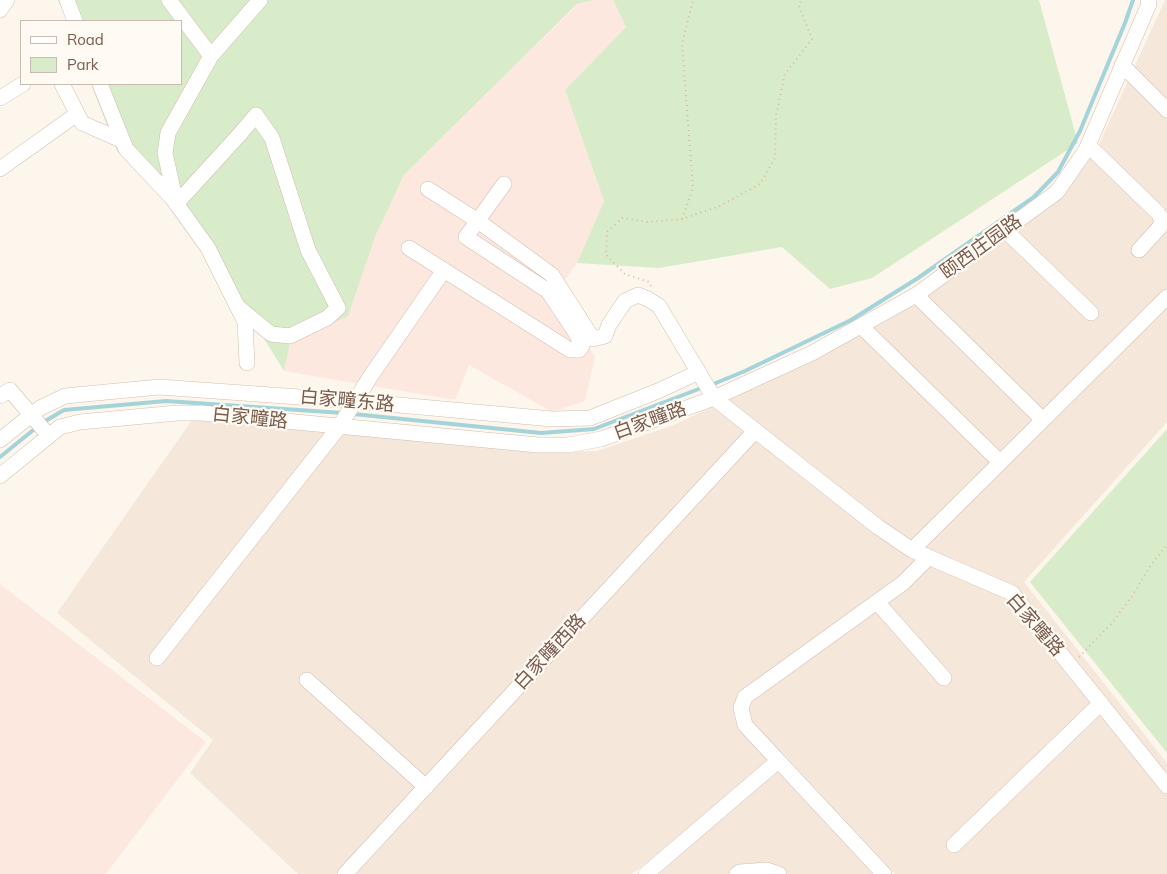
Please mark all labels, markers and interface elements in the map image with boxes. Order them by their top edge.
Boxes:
legend [20,20,182,85]
text: Road [67,30,104,49]
text: Park [67,55,99,74]
street label: 颐西庄园路 [936,210,1026,284]
street label: 白家疃东路 [299,386,395,416]
street label: 白家疃路 [610,397,690,445]
street label: 白家疃路 [211,403,289,433]
street label: 白家疃路 [1001,589,1069,661]
street label: 白家疃西路 [509,609,591,695]

